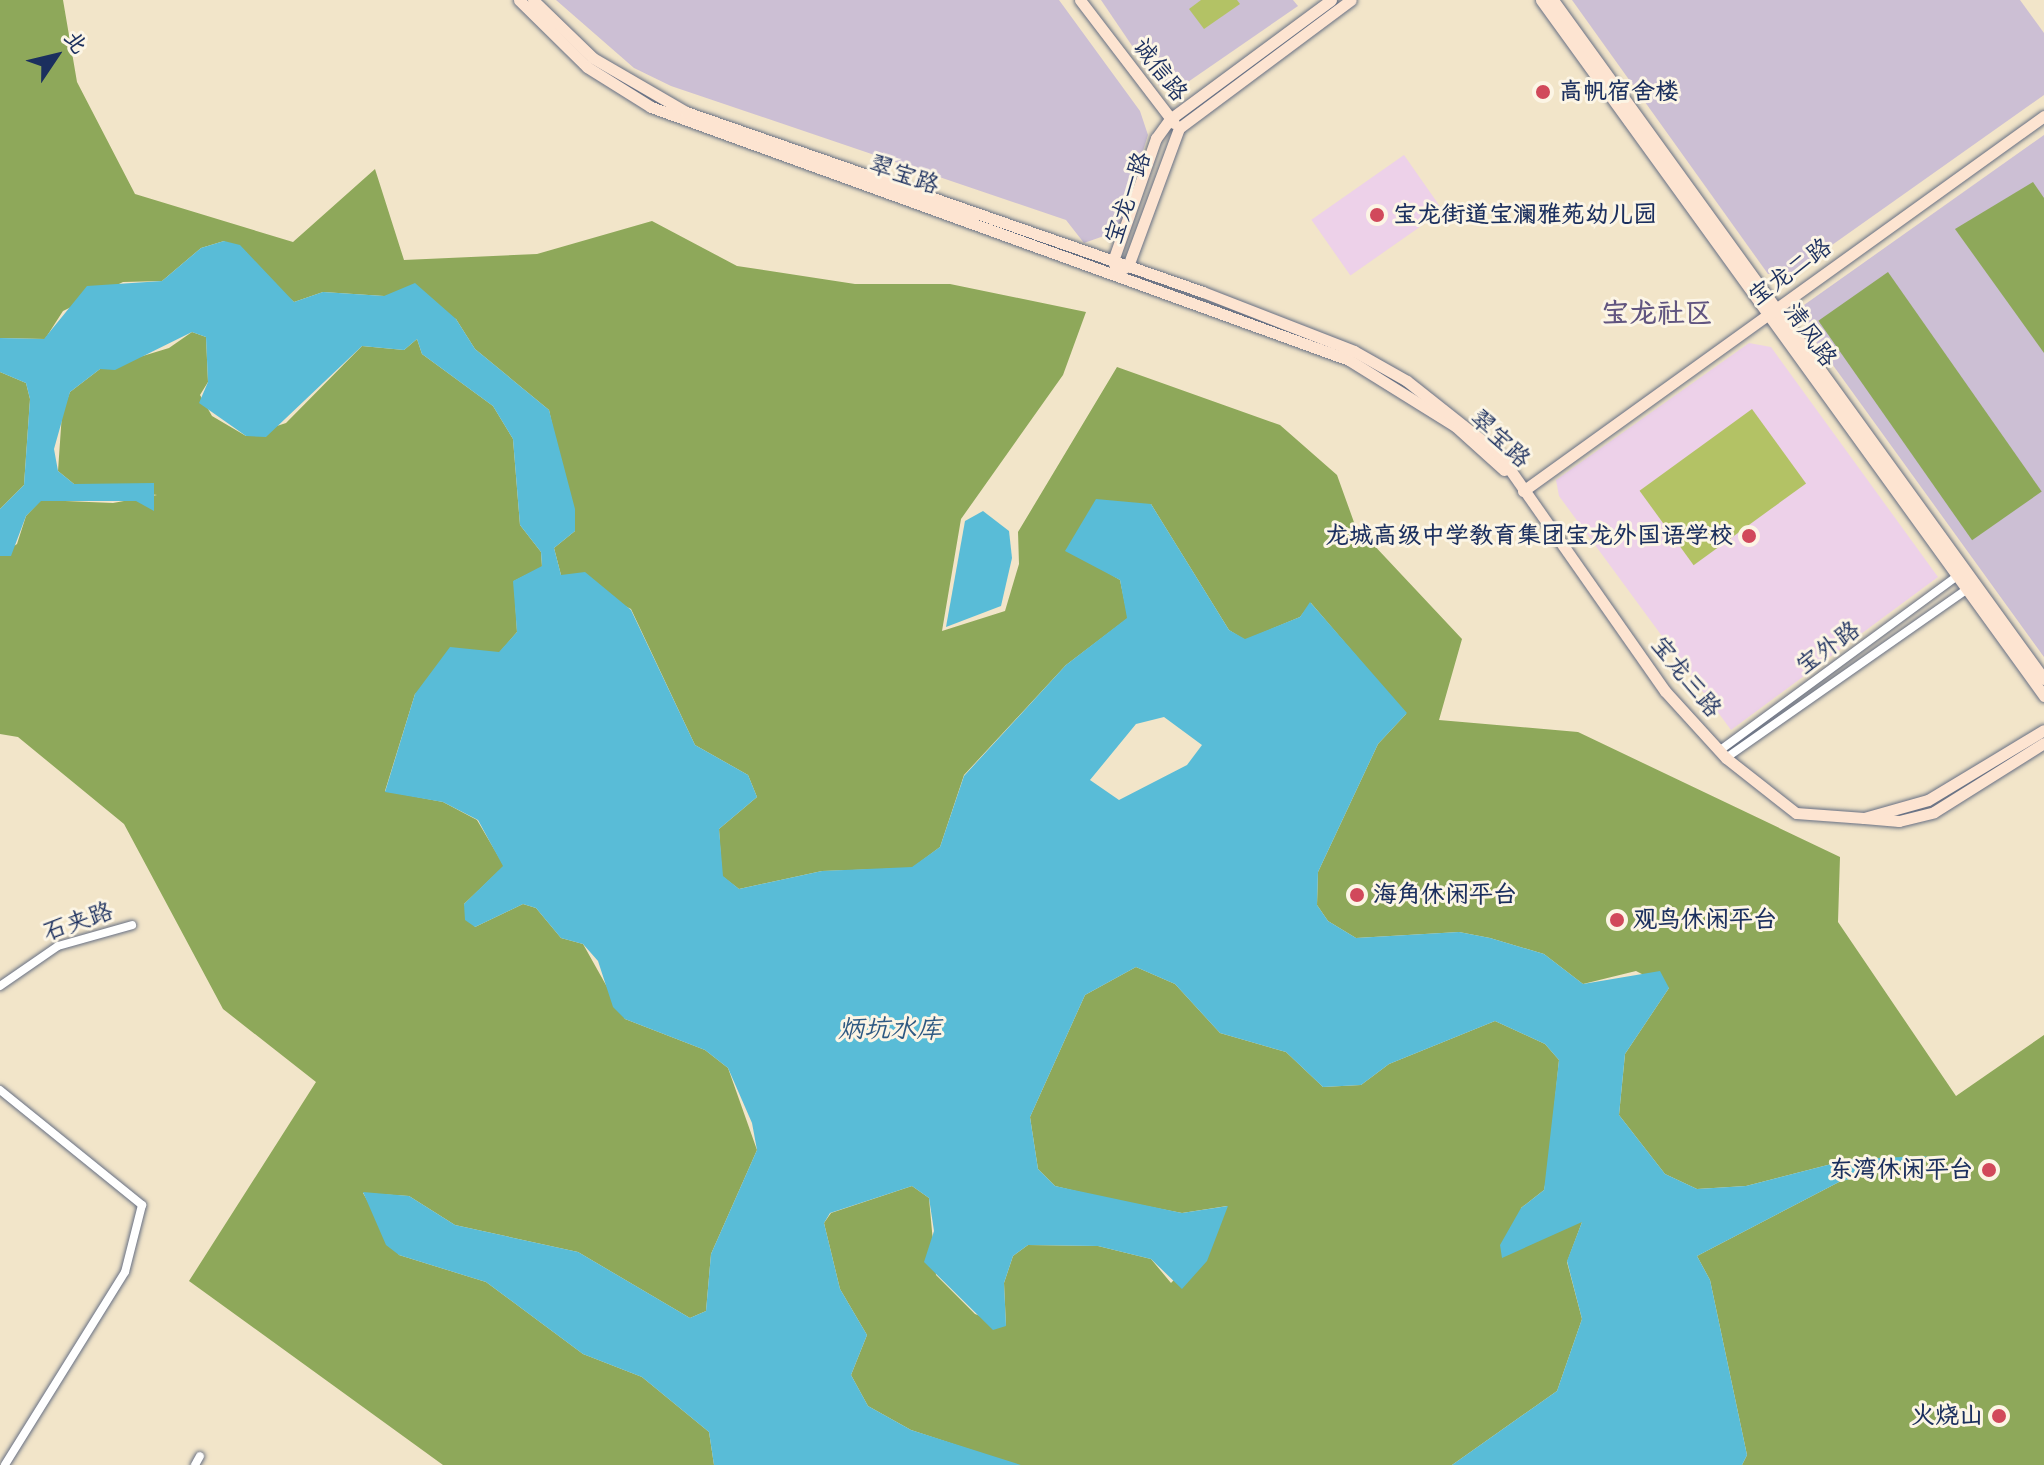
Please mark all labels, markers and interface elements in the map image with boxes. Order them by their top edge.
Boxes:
north arrow [16,16,96,96]
text: 北 [58,25,94,59]
street label: 诚信路 [1126,33,1194,107]
place label: 高帆宿舍楼 [1559,78,1679,106]
marker: 高帆宿舍楼 [1534,83,1552,101]
street label: 宝龙一路 [1099,148,1157,248]
street label: 翠宝路 [865,150,943,200]
place label: 宝龙街道宝澜雅苑幼儿园 [1393,201,1657,229]
marker: 宝龙街道宝澜雅苑幼儿园 [1368,206,1386,224]
street label: 宝龙二路 [1743,232,1837,312]
district label: 宝龙社区 [1601,295,1713,329]
street label: 清风路 [1777,297,1843,373]
street label: 翠宝路 [1464,404,1536,474]
place label: 龙城高级中学教育集团宝龙外国语学校 [1325,522,1733,550]
marker: 龙城高级中学教育集团宝龙外国语学校 [1740,527,1758,545]
street label: 宝外路 [1790,615,1866,681]
street label: 宝龙三路 [1645,631,1727,723]
place label: 海角休闲平台 [1373,881,1517,909]
marker: 海角休闲平台 [1348,886,1366,904]
street label: 石夹路 [39,897,117,947]
place label: 观鸟休闲平台 [1633,906,1777,934]
marker: 观鸟休闲平台 [1608,911,1626,929]
water label: 炳坑水库 [838,1012,942,1044]
place label: 东湾休闲平台 [1829,1156,1973,1184]
marker: 东湾休闲平台 [1980,1161,1998,1179]
place label: 火烧山 [1911,1402,1983,1430]
marker: 火烧山 [1990,1407,2008,1425]

